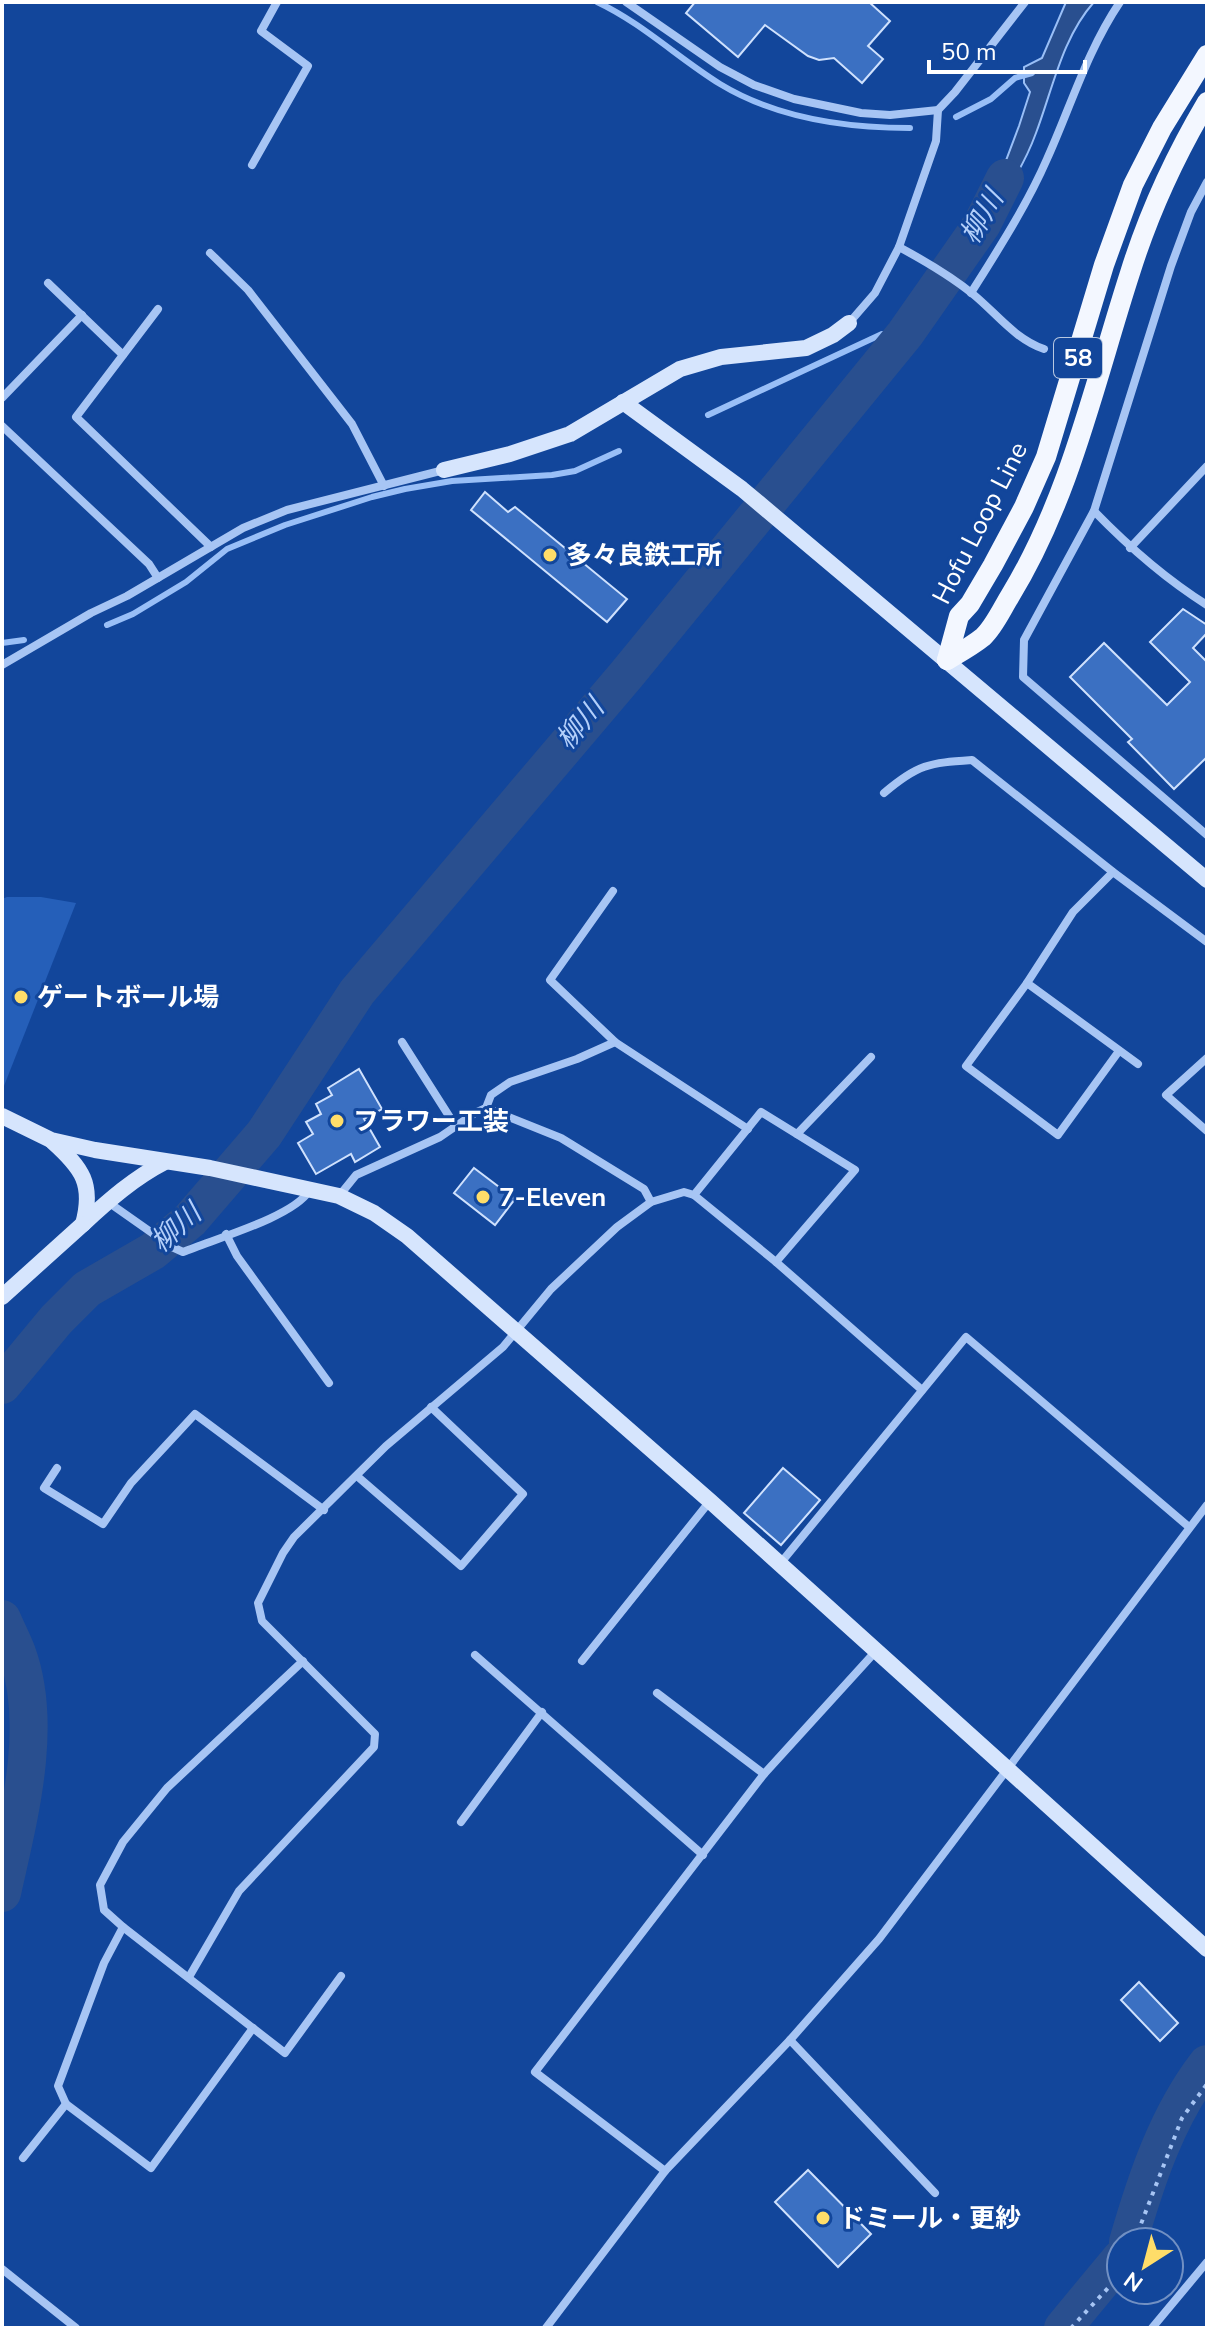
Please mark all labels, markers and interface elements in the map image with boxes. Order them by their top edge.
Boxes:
scale bar [929,24,1085,74]
text: 50 m [941,36,997,68]
water label: 柳川 [952,181,1014,251]
road number: 58 [1054,338,1102,378]
street label: Hofu Loop Line [924,436,1036,610]
place label: 多々良鉄工所 [566,538,722,573]
marker: 多々良鉄工所 [541,546,559,564]
water label: 柳川 [547,688,614,758]
place label: ゲートボール場 [37,980,219,1015]
marker: ゲートボール場 [12,988,30,1006]
place label: フラワー工装 [353,1104,509,1139]
marker: フラワー工装 [328,1112,346,1130]
place label: 7-Eleven [499,1180,606,1215]
marker: 7-Eleven [474,1188,492,1206]
water label: 柳川 [142,1193,212,1261]
place label: ドミール・更紗 [839,2201,1021,2236]
marker: ドミール・更紗 [814,2209,832,2227]
north arrow [1105,2226,1185,2306]
text: N [1118,2264,1149,2298]

